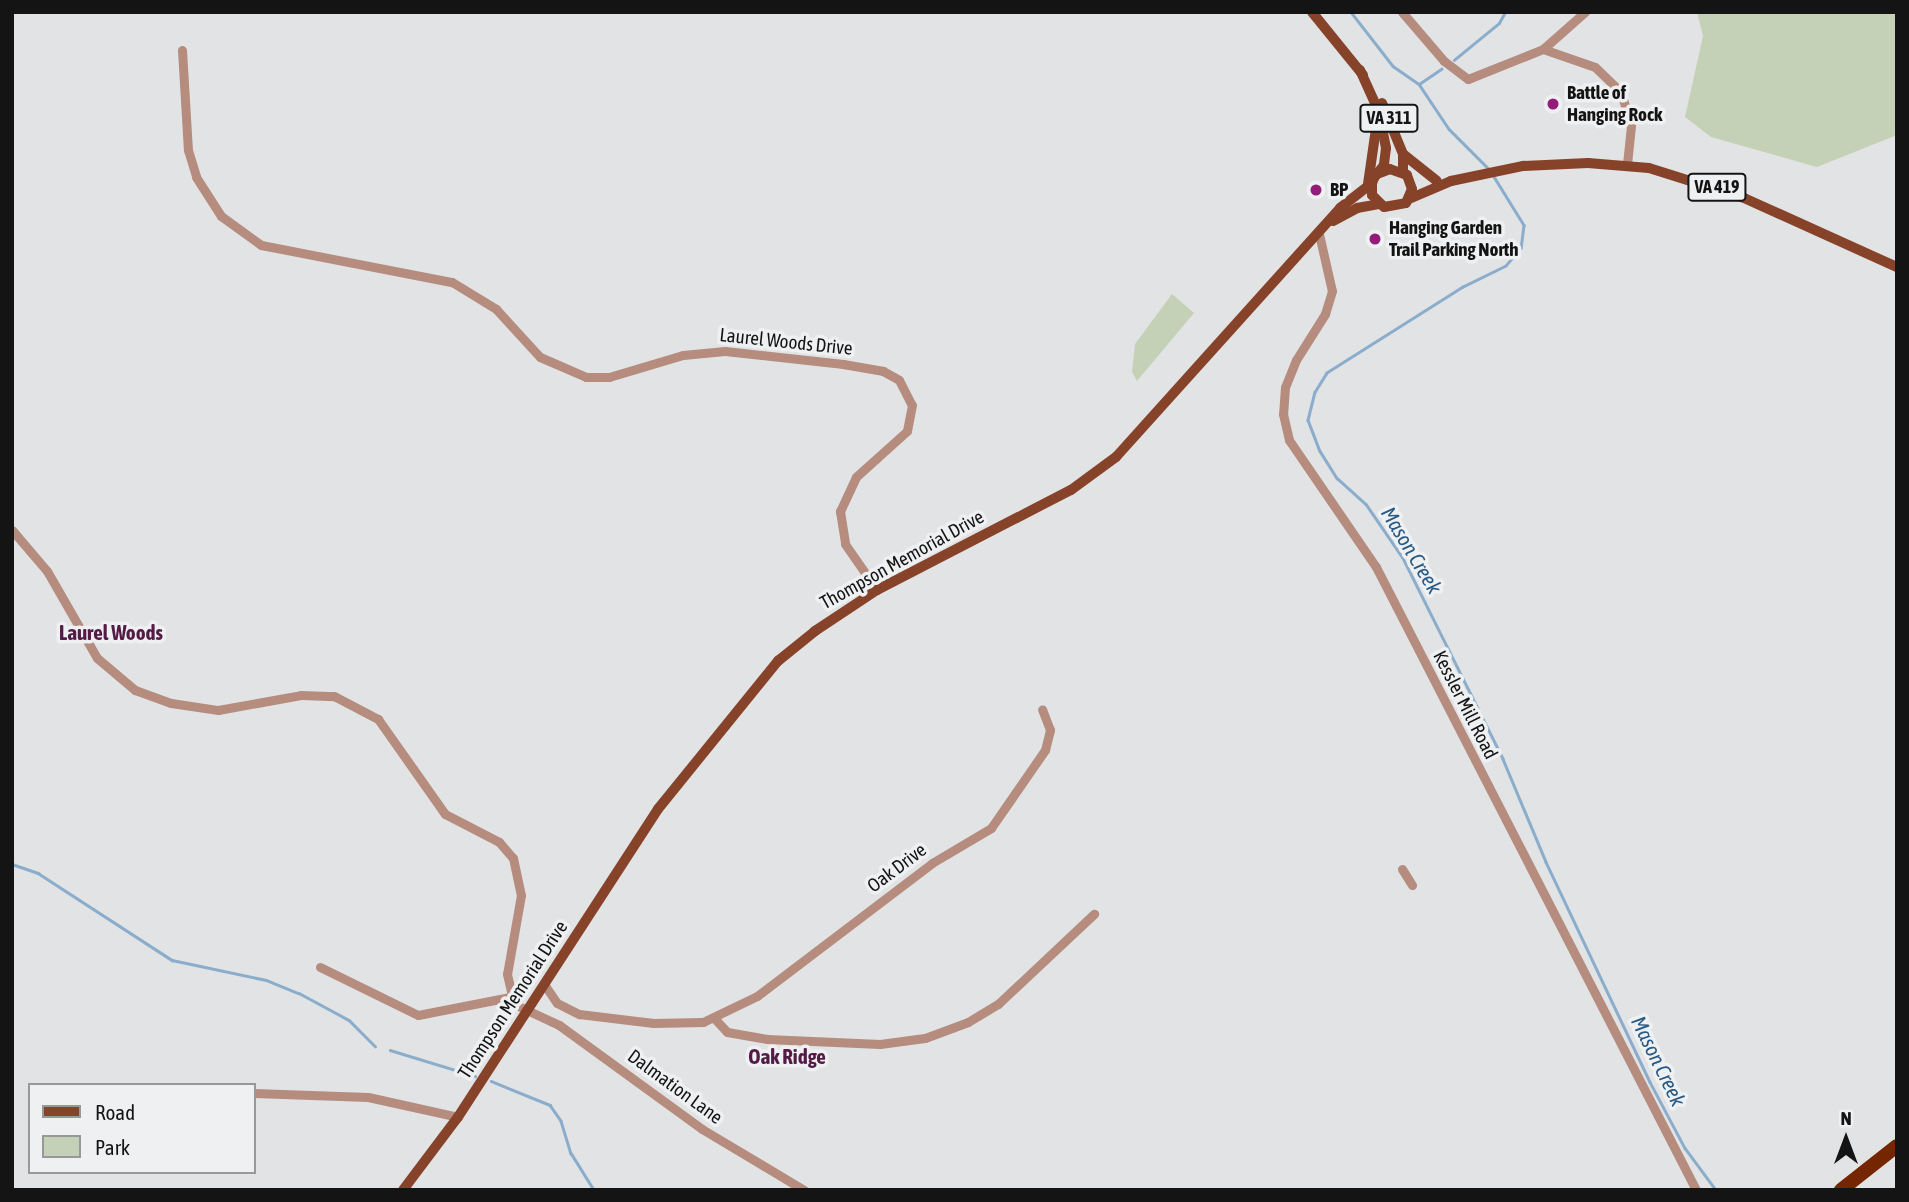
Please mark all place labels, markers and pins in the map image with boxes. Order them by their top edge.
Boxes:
place label: Battle of Hanging Rock [1567,82,1662,126]
marker: Battle of Hanging Rock [1545,96,1561,112]
place label: BP [1330,179,1348,201]
marker: BP [1308,182,1324,198]
place label: Hanging Garden Trail Parking North [1389,217,1519,261]
marker: Hanging Garden Trail Parking North [1367,231,1383,247]

